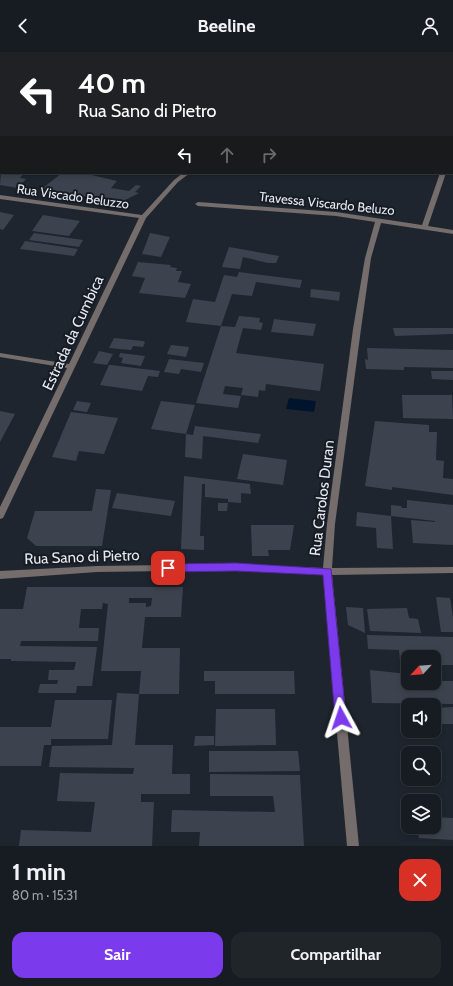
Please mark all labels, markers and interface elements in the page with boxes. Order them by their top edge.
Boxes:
icon: back [12,15,34,37]
text: Beeline [197,15,256,37]
icon: person [419,15,441,37]
text: 40 m [78,66,146,100]
icon: left [12,68,64,120]
text: Rua Sano di Pietro [78,100,216,122]
icon: left [174,144,196,166]
icon: ahead [216,144,238,166]
icon: right [258,144,280,166]
street label: Rua Viscado Beluzzo [16,180,130,212]
street label: Travessa Viscardo Beluzo [258,188,396,218]
street label: Estrada da Cumbica [38,272,108,393]
street label: Rua Carolos Duran [306,439,338,557]
street label: Rua Sano di Pietro [24,546,140,568]
pin [151,551,185,585]
icon: arrive [157,557,179,579]
north arrow [401,650,441,690]
map controls [401,650,441,834]
position arrow [320,697,362,739]
button: sound [401,698,441,738]
button: search [401,746,441,786]
button: layers [401,794,441,834]
text: 1 min [12,857,66,886]
button: close [399,859,441,901]
text: 80 m · 15:31 [12,887,77,903]
button: Sair [12,932,223,978]
button: Compartilhar [231,932,441,978]

